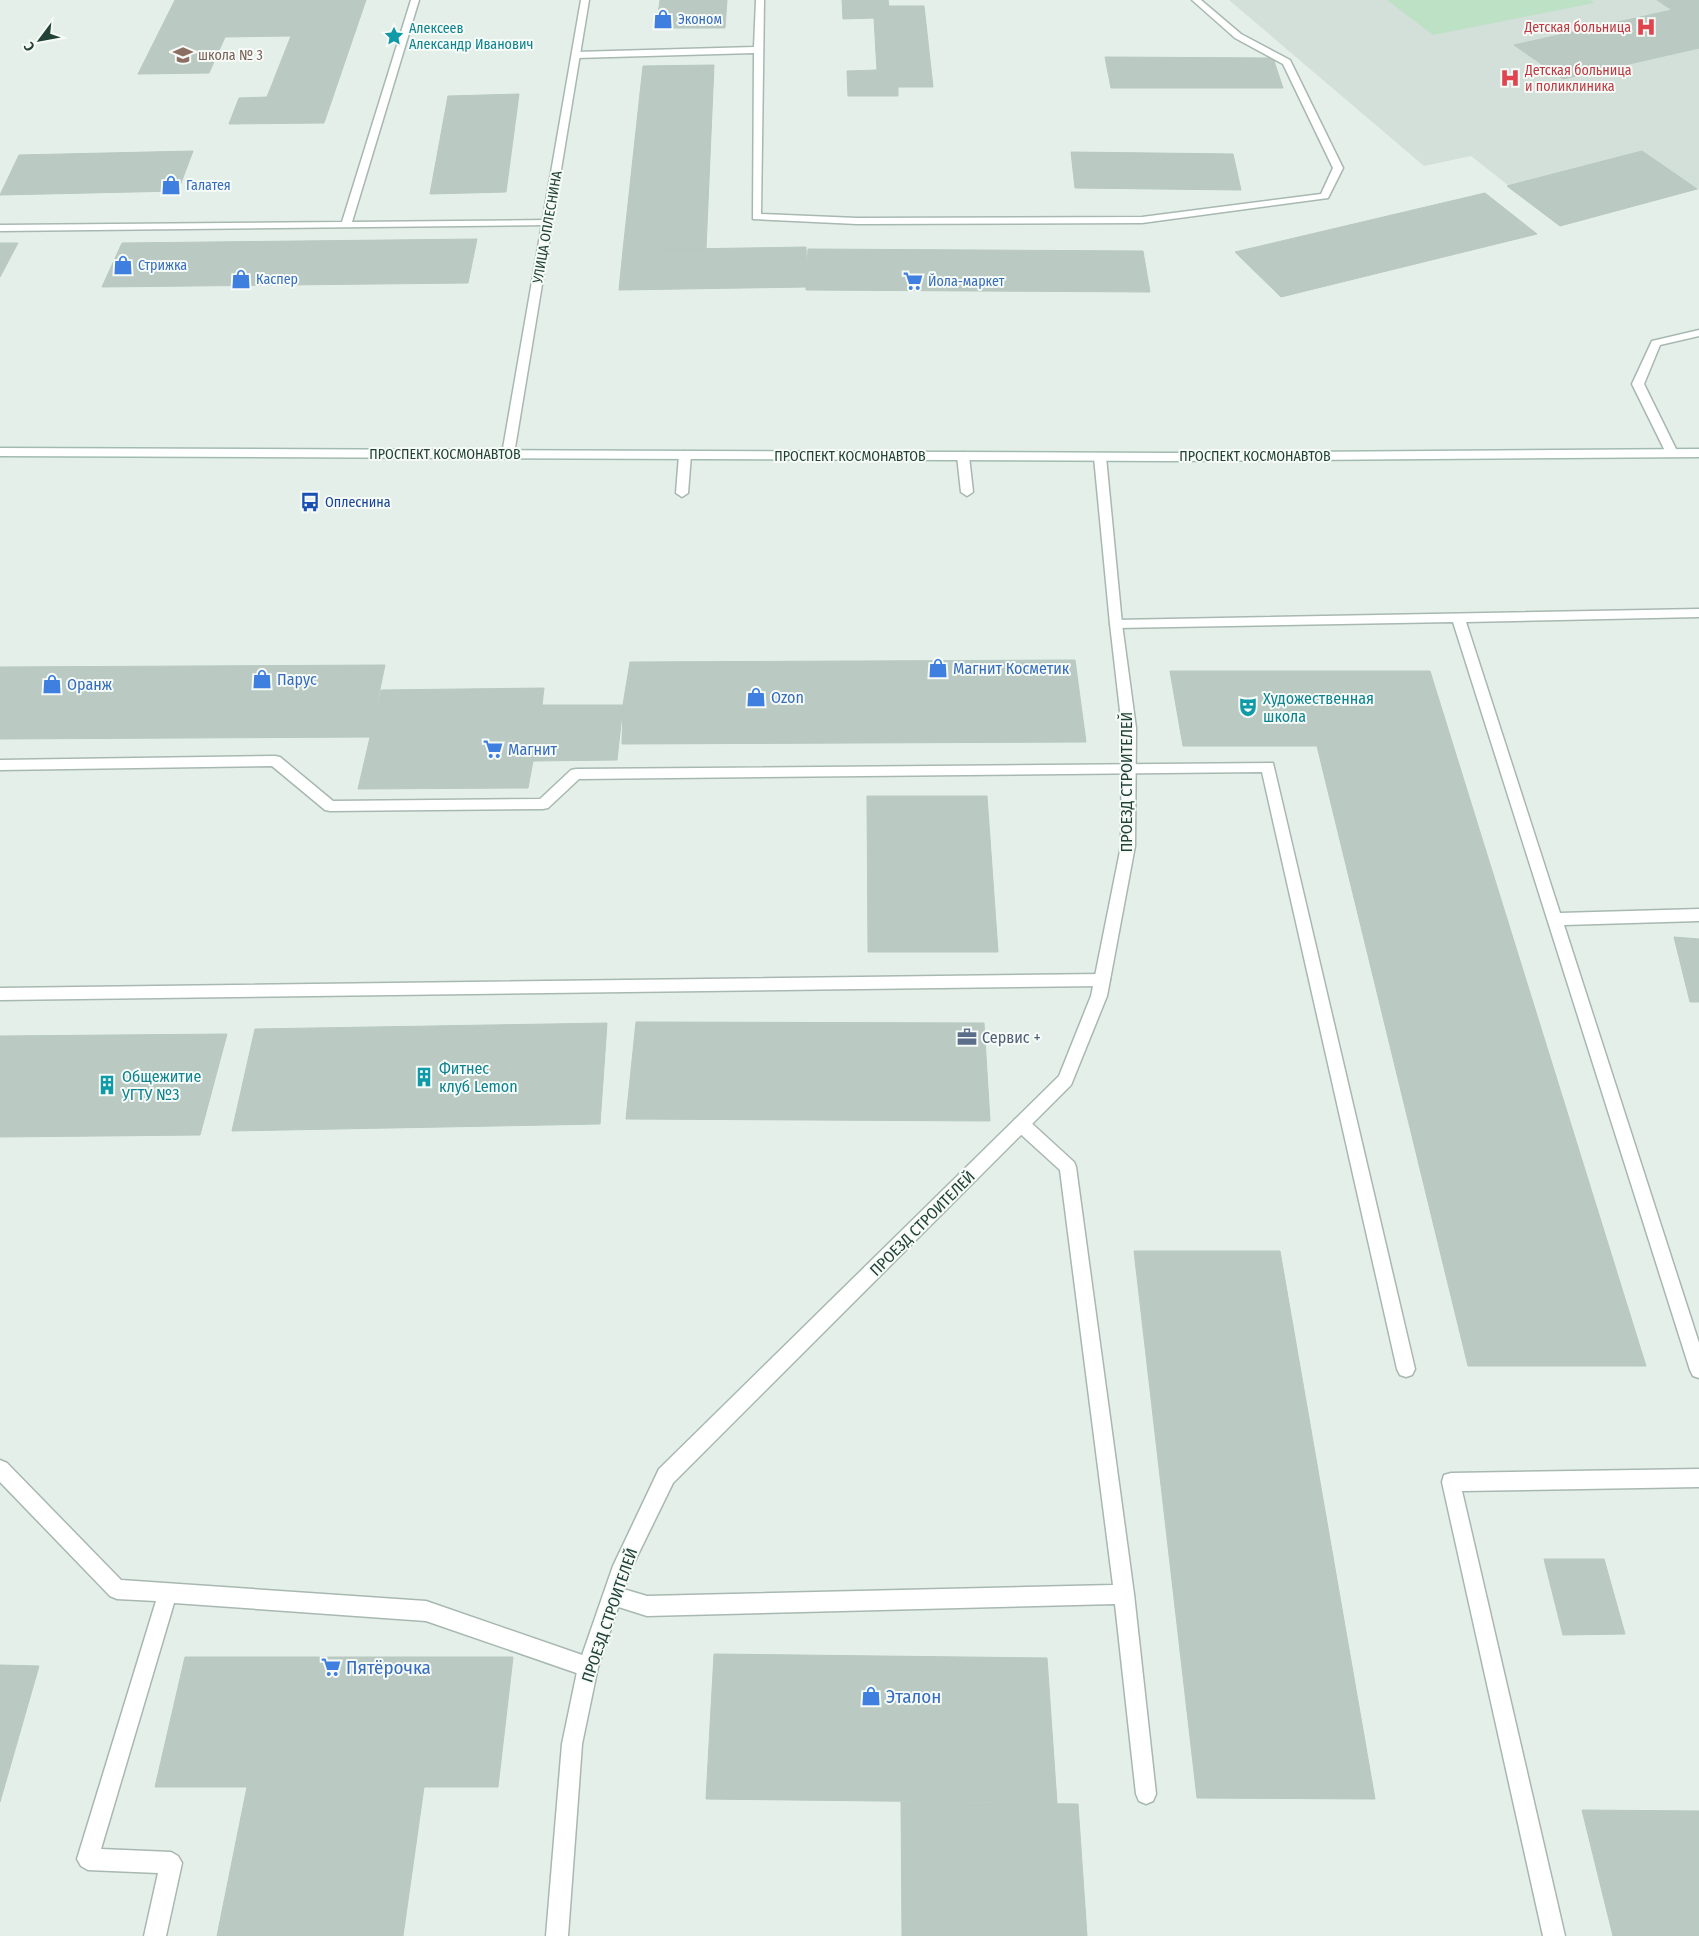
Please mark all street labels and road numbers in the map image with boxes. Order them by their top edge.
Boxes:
street label: УЛИЦА ОПЛЕСНИНА [529,169,566,286]
street label: ПРОСПЕКТ КОСМОНАВТОВ [369,446,521,463]
street label: ПРОСПЕКТ КОСМОНАВТОВ [774,448,926,465]
street label: ПРОСПЕКТ КОСМОНАВТОВ [1179,448,1331,465]
street label: ПРОЕЗД СТРОИТЕЛЕЙ [1117,712,1136,852]
street label: ПРОЕЗД СТРОИТЕЛЕЙ [866,1167,979,1280]
street label: ПРОЕЗД СТРОИТЕЛЕЙ [578,1546,641,1685]

